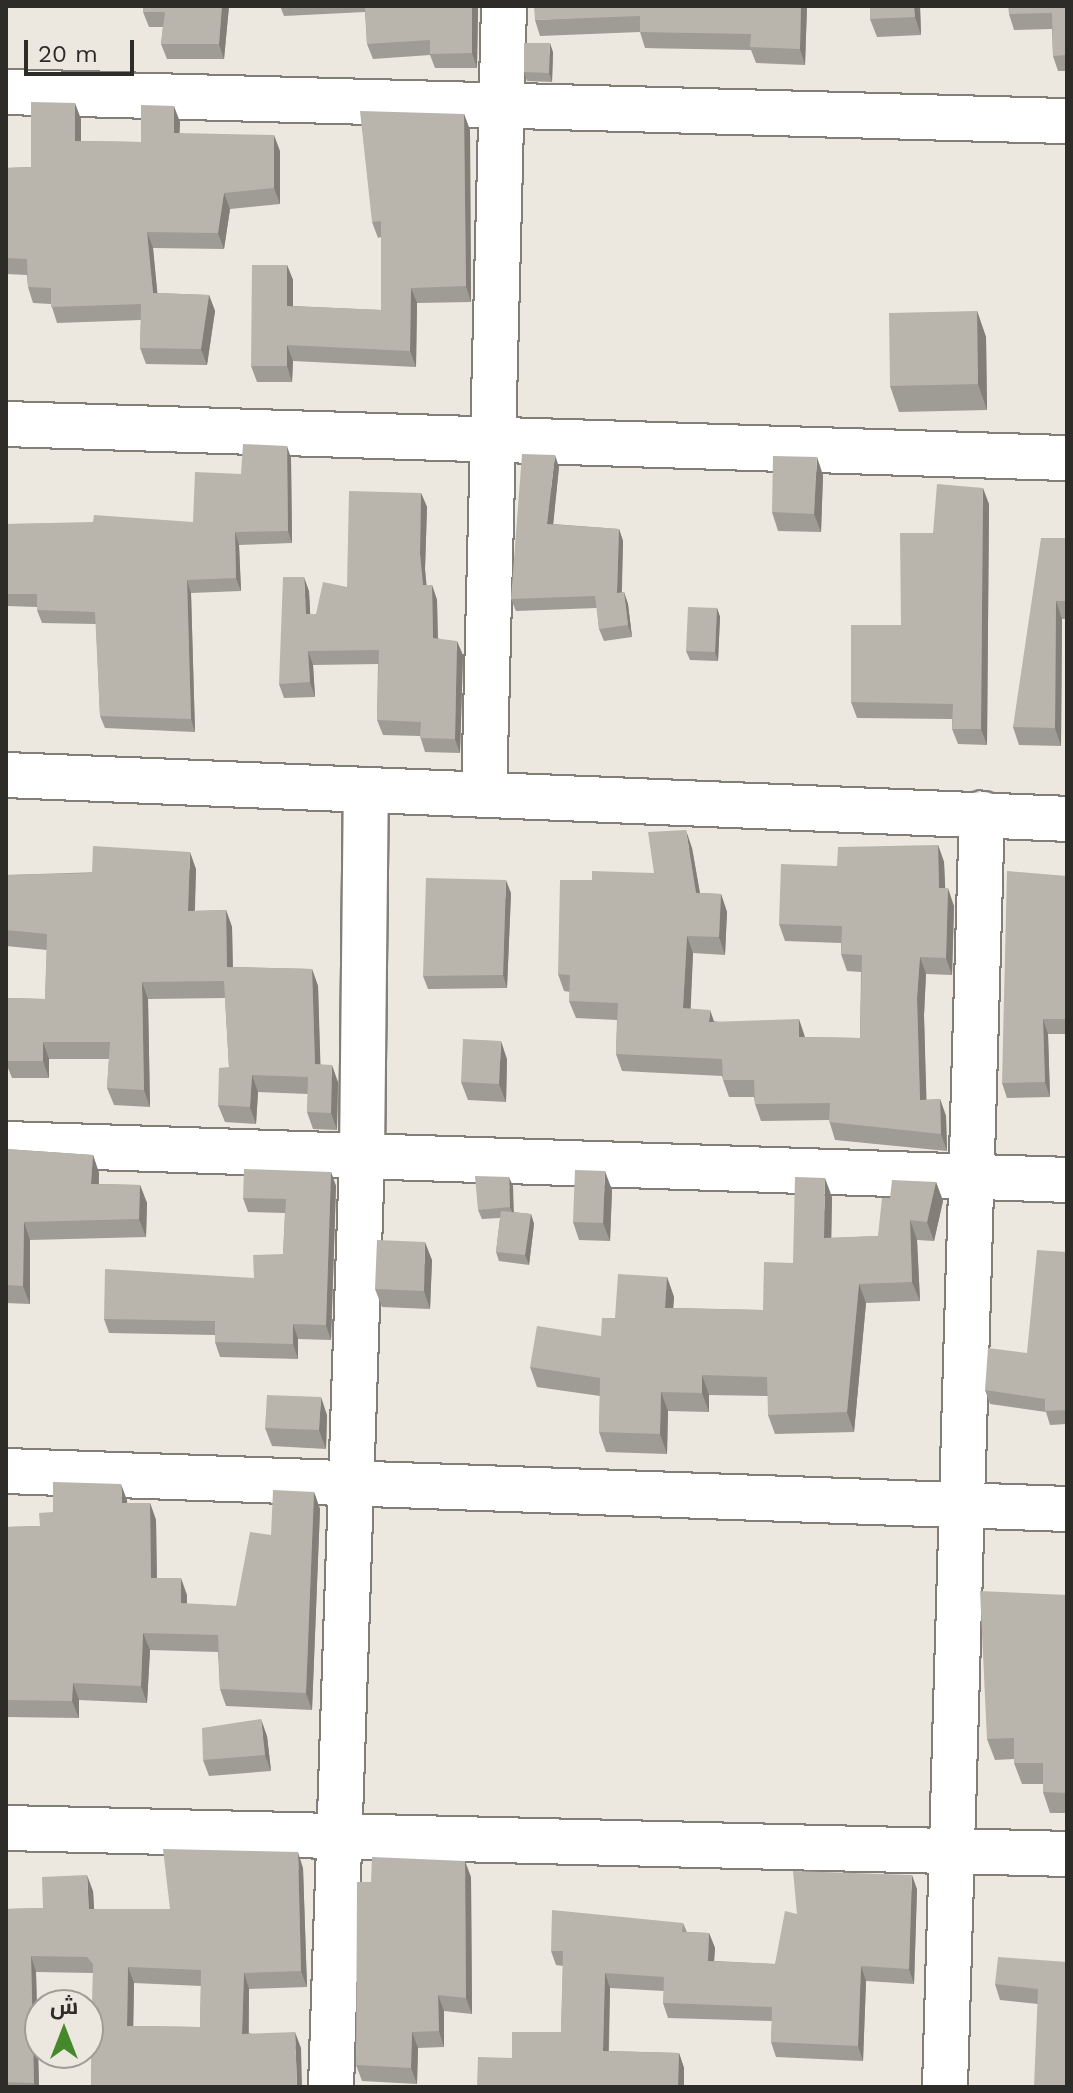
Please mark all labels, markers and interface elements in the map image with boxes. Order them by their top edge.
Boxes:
scale bar [28,24,138,74]
text: 20 m [38,40,98,68]
north arrow [24,1989,104,2069]
text: ش [50,1994,78,2019]

